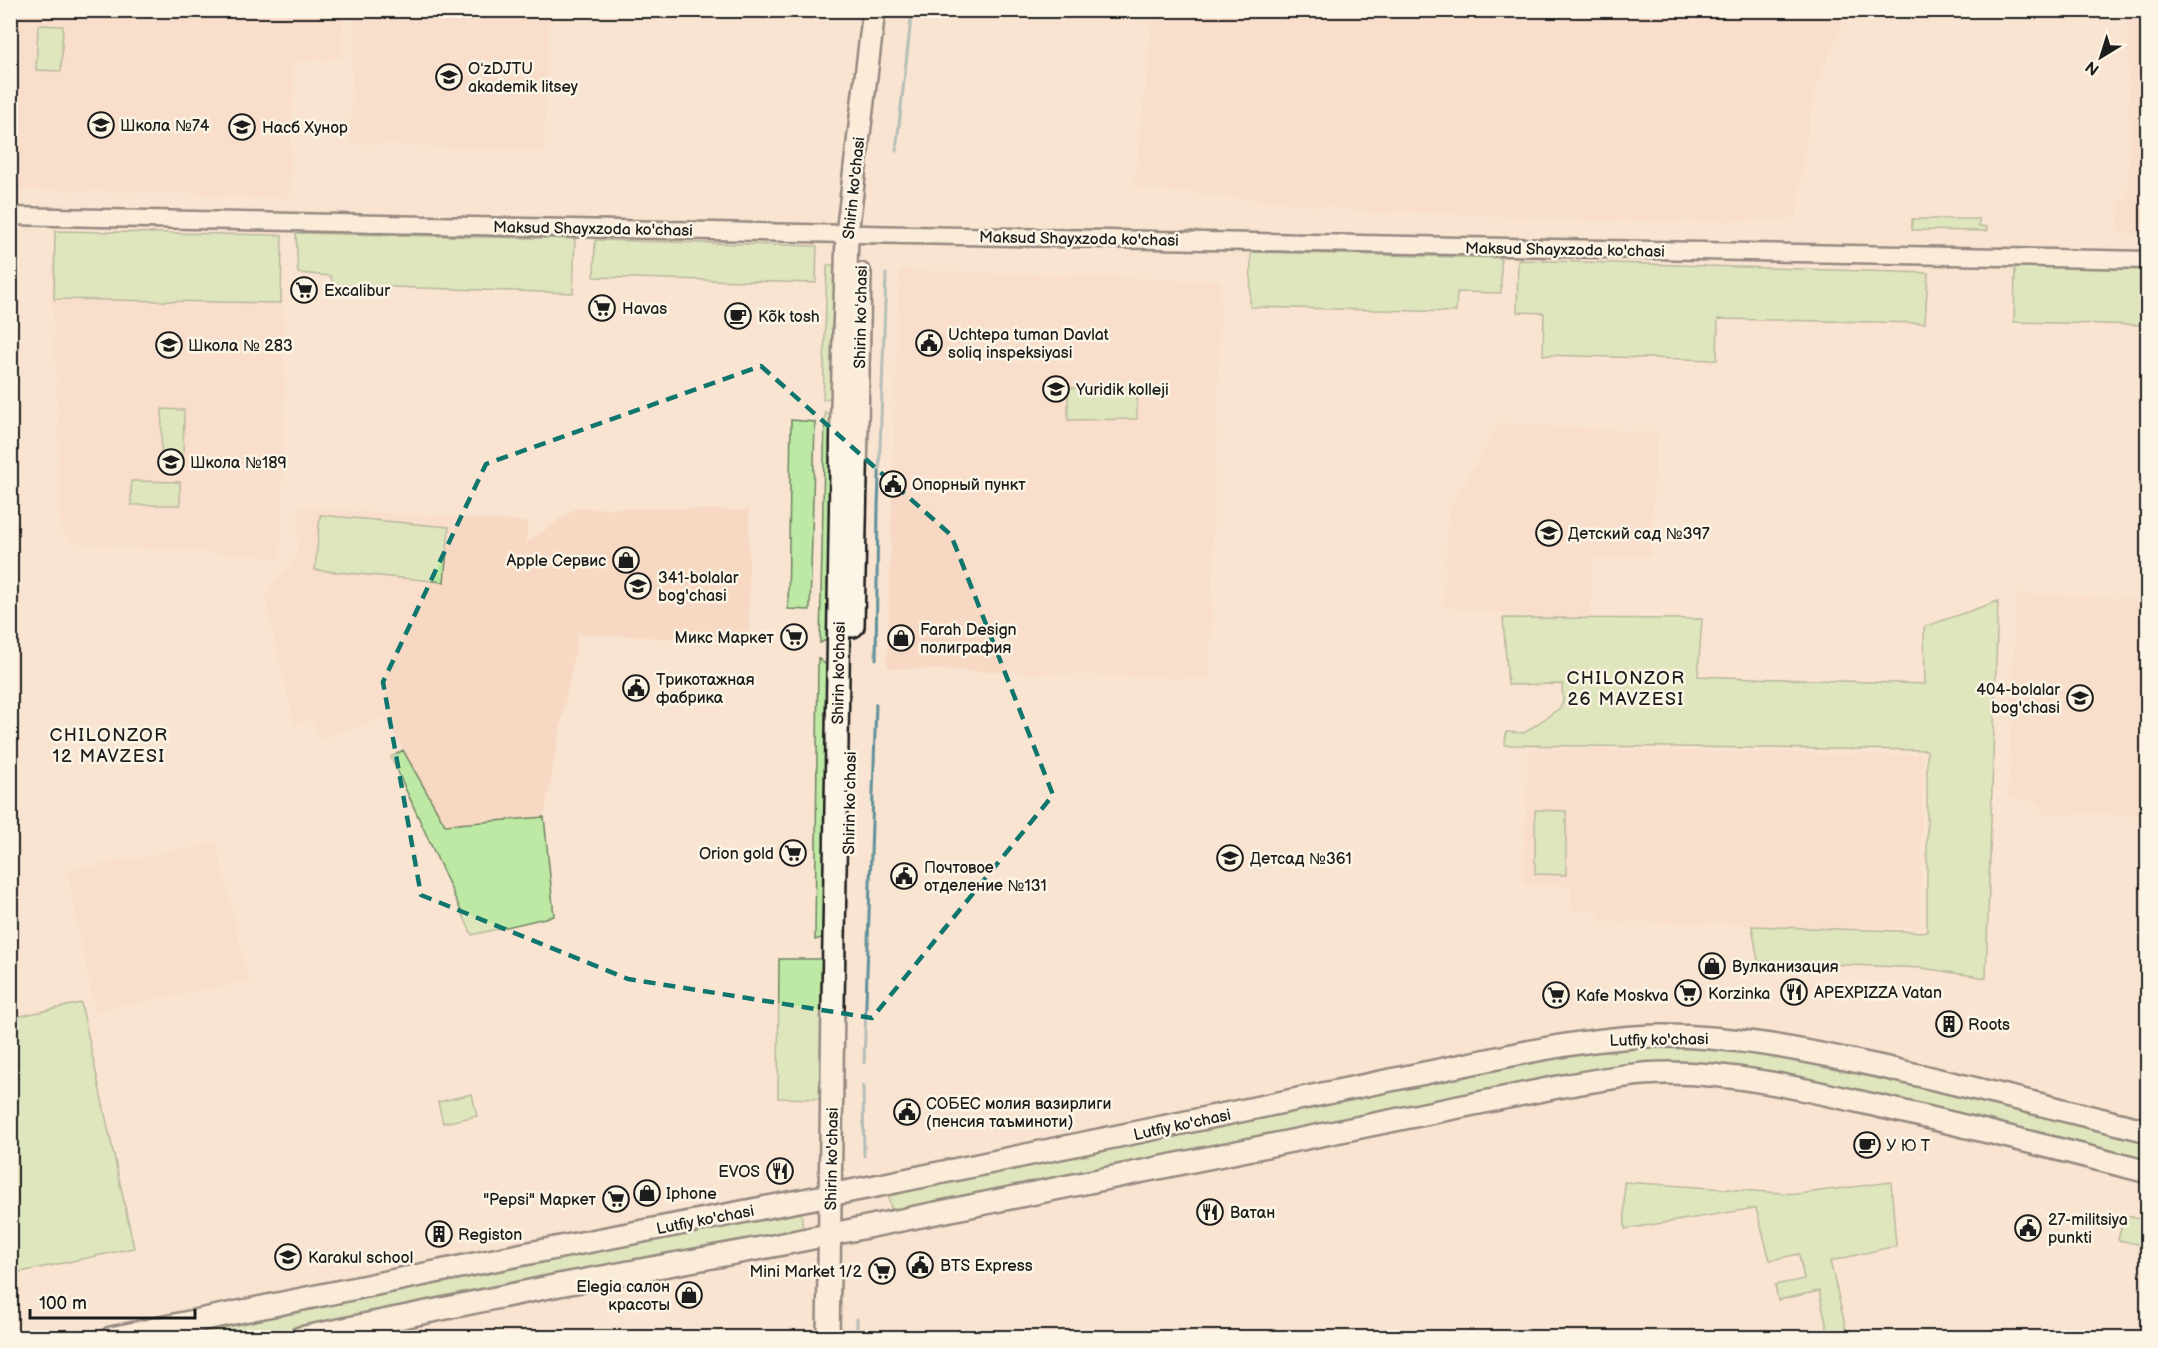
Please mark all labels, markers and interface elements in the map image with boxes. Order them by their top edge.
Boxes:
north arrow [2071,27,2131,87]
text: N [2082,56,2103,79]
place label: OʻzDJTU akademik litsey [468,60,579,97]
school or university icon: OʻzDJTU akademik litsey [434,62,464,92]
school or university icon: Школа №74 [86,110,116,140]
school or university icon: Насб Хунор [227,112,257,142]
place label: Школа №74 [120,117,210,136]
place label: Насб Хунор [262,119,348,138]
street label: Shirin ko'chasi [840,136,869,240]
street label: Maksud Shayxzoda ko'chasi [493,218,693,241]
street label: Maksud Shayxzoda ko'chasi [979,228,1179,251]
street label: Maksud Shayxzoda ko'chasi [1465,239,1665,262]
street label: Shirin koʻchasi [851,265,872,369]
supermarket icon: Excalibur [289,275,319,305]
place label: Excalibur [324,282,390,301]
supermarket icon: Havas [587,293,617,323]
place label: Havas [622,300,667,319]
cafe icon: Kõk tosh [723,301,753,331]
place label: Kõk tosh [758,308,820,327]
place label: Uchtepa tuman Davlat soliq inspeksiyasi [948,326,1109,363]
public building icon: Uchtepa tuman Davlat soliq inspeksiyasi [914,328,944,358]
school or university icon: Школа № 283 [154,330,184,360]
place label: Школа № 283 [188,337,293,356]
school or university icon: Yuridik kolleji [1041,374,1071,404]
place label: Yuridik kolleji [1075,381,1169,400]
school or university icon: Школа №189 [156,447,186,477]
place label: Школа №189 [190,454,287,473]
public building icon: Опорный пункт [878,469,908,499]
place label: Опорный пункт [912,476,1026,495]
school or university icon: Детский сад №397 [1534,518,1564,548]
place label: Детский сад №397 [1568,525,1710,544]
shop icon: Apple Сервис [611,545,641,575]
place label: Apple Сервис [506,552,606,571]
place label: 341-bolalar bog'chasi [658,569,739,606]
school or university icon: 341-bolalar bog'chasi [623,571,653,601]
street label: Shirin ko'chasi [829,621,850,725]
place label: Farah Design полиграфия [920,621,1017,658]
supermarket icon: Микс Маркет [779,622,809,652]
shop icon: Farah Design полиграфия [886,623,916,653]
place label: Микс Маркет [675,629,775,648]
district label: CHILONZOR 26 MAVZESI [1567,668,1685,710]
place label: Трикотажная фабрика [656,671,755,708]
public building icon: Трикотажная фабрика [621,673,651,703]
place label: 404-bolalar bog'chasi [1976,681,2060,718]
school or university icon: 404-bolalar bog'chasi [2065,683,2095,713]
district label: CHILONZOR 12 MAVZESI [50,725,168,767]
street label: Shirin koʻchasi [840,751,861,855]
supermarket icon: Orion gold [778,838,808,868]
school or university icon: Детсад №361 [1215,843,1245,873]
place label: Orion gold [699,845,774,864]
place label: Детсад №361 [1250,850,1352,869]
place label: Почтовое отделение №131 [924,859,1047,896]
public building icon: Почтовое отделение №131 [889,861,919,891]
shop icon: Вулканизация [1697,951,1727,981]
place label: Вулканизация [1732,958,1839,977]
restaurant icon: APEXPIZZA Vatan [1779,977,1809,1007]
supermarket icon: Korzinka [1673,978,1703,1008]
supermarket icon: Kafe Moskva [1541,980,1571,1010]
place label: APEXPIZZA Vatan [1814,984,1942,1003]
place label: Korzinka [1708,985,1770,1004]
place label: Kafe Moskva [1576,987,1669,1006]
building icon: Roots [1934,1009,1964,1039]
place label: Roots [1968,1016,2010,1035]
street label: Lutfiy ko'chasi [1609,1030,1709,1051]
place label: СОБЕС молия вазирлиги (пенсия таъминоти) [926,1095,1111,1132]
public building icon: СОБЕС молия вазирлиги (пенсия таъминоти) [892,1097,922,1127]
street label: Lutfiy ko'chasi [1132,1106,1233,1145]
street label: Shirin ko'chasi [822,1107,843,1211]
cafe icon: У Ю Т [1852,1130,1882,1160]
place label: У Ю Т [1886,1137,1931,1156]
restaurant icon: EVOS [765,1156,795,1186]
place label: EVOS [718,1163,760,1182]
shop icon: Iphone [632,1178,662,1208]
supermarket icon: "Pepsi" Маркет [601,1184,631,1214]
place label: Iphone [666,1185,717,1204]
place label: "Pepsi" Маркет [483,1191,597,1210]
restaurant icon: Ватан [1195,1197,1225,1227]
street label: Lutfiy ko'chasi [655,1202,756,1239]
place label: Ватан [1230,1204,1275,1223]
place label: 27-militsiya punkti [2048,1211,2128,1248]
public building icon: 27-militsiya punkti [2013,1213,2043,1243]
building icon: Registon [424,1219,454,1249]
place label: Registon [458,1226,522,1245]
school or university icon: Karakul school [273,1242,303,1272]
place label: Karakul school [308,1249,413,1268]
public building icon: BTS Express [905,1250,935,1280]
supermarket icon: Mini Market 1/2 [867,1256,897,1286]
place label: BTS Express [940,1257,1033,1276]
place label: Mini Market 1/2 [750,1263,863,1282]
place label: Elegia салон красоты [576,1278,670,1315]
shop icon: Elegia салон красоты [674,1280,704,1310]
scale bar [30,1282,195,1320]
text: 100 m [39,1293,87,1314]

